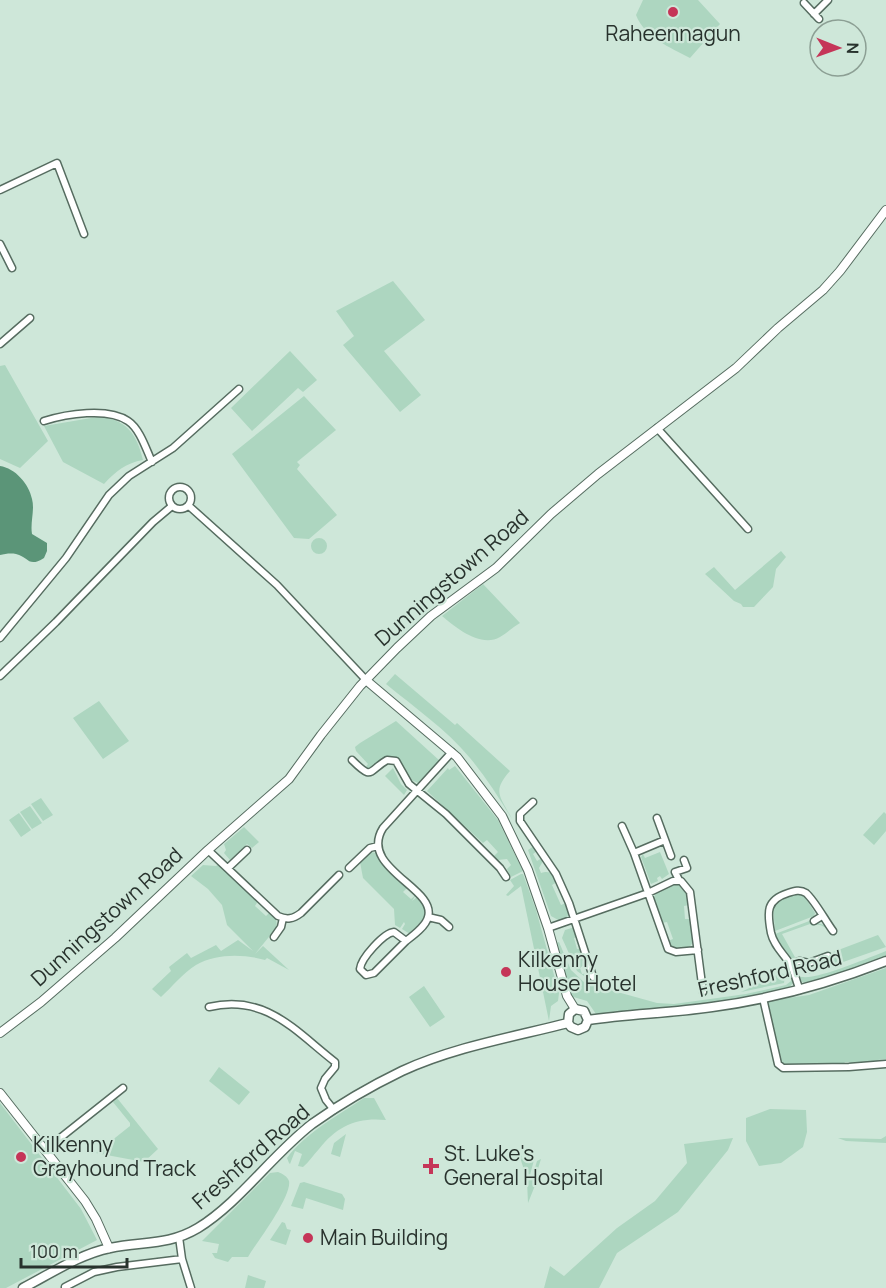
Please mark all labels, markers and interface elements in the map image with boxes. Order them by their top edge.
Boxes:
marker: Raheennagun [666,5,680,19]
north arrow [808,18,868,78]
place label: Raheennagun [605,19,741,47]
text: N [842,42,864,54]
street label: Dunningstown Road [369,503,534,652]
street label: Dunningstown Road [25,841,188,992]
street label: Freshford Road [695,943,845,1003]
place label: Kilkenny House Hotel [518,945,637,997]
marker: Kilkenny House Hotel [499,965,513,979]
street label: Freshford Road [186,1097,315,1215]
place label: Kilkenny Grayhound Track [33,1130,196,1182]
place label: St. Luke's General Hospital [444,1139,603,1191]
marker: Kilkenny Grayhound Track [14,1150,28,1164]
marker: St. Luke's General Hospital [422,1157,440,1175]
place label: Main Building [320,1223,448,1251]
scale bar [21,1231,128,1269]
marker: Main Building [301,1231,315,1245]
text: 100 m [30,1239,78,1263]

